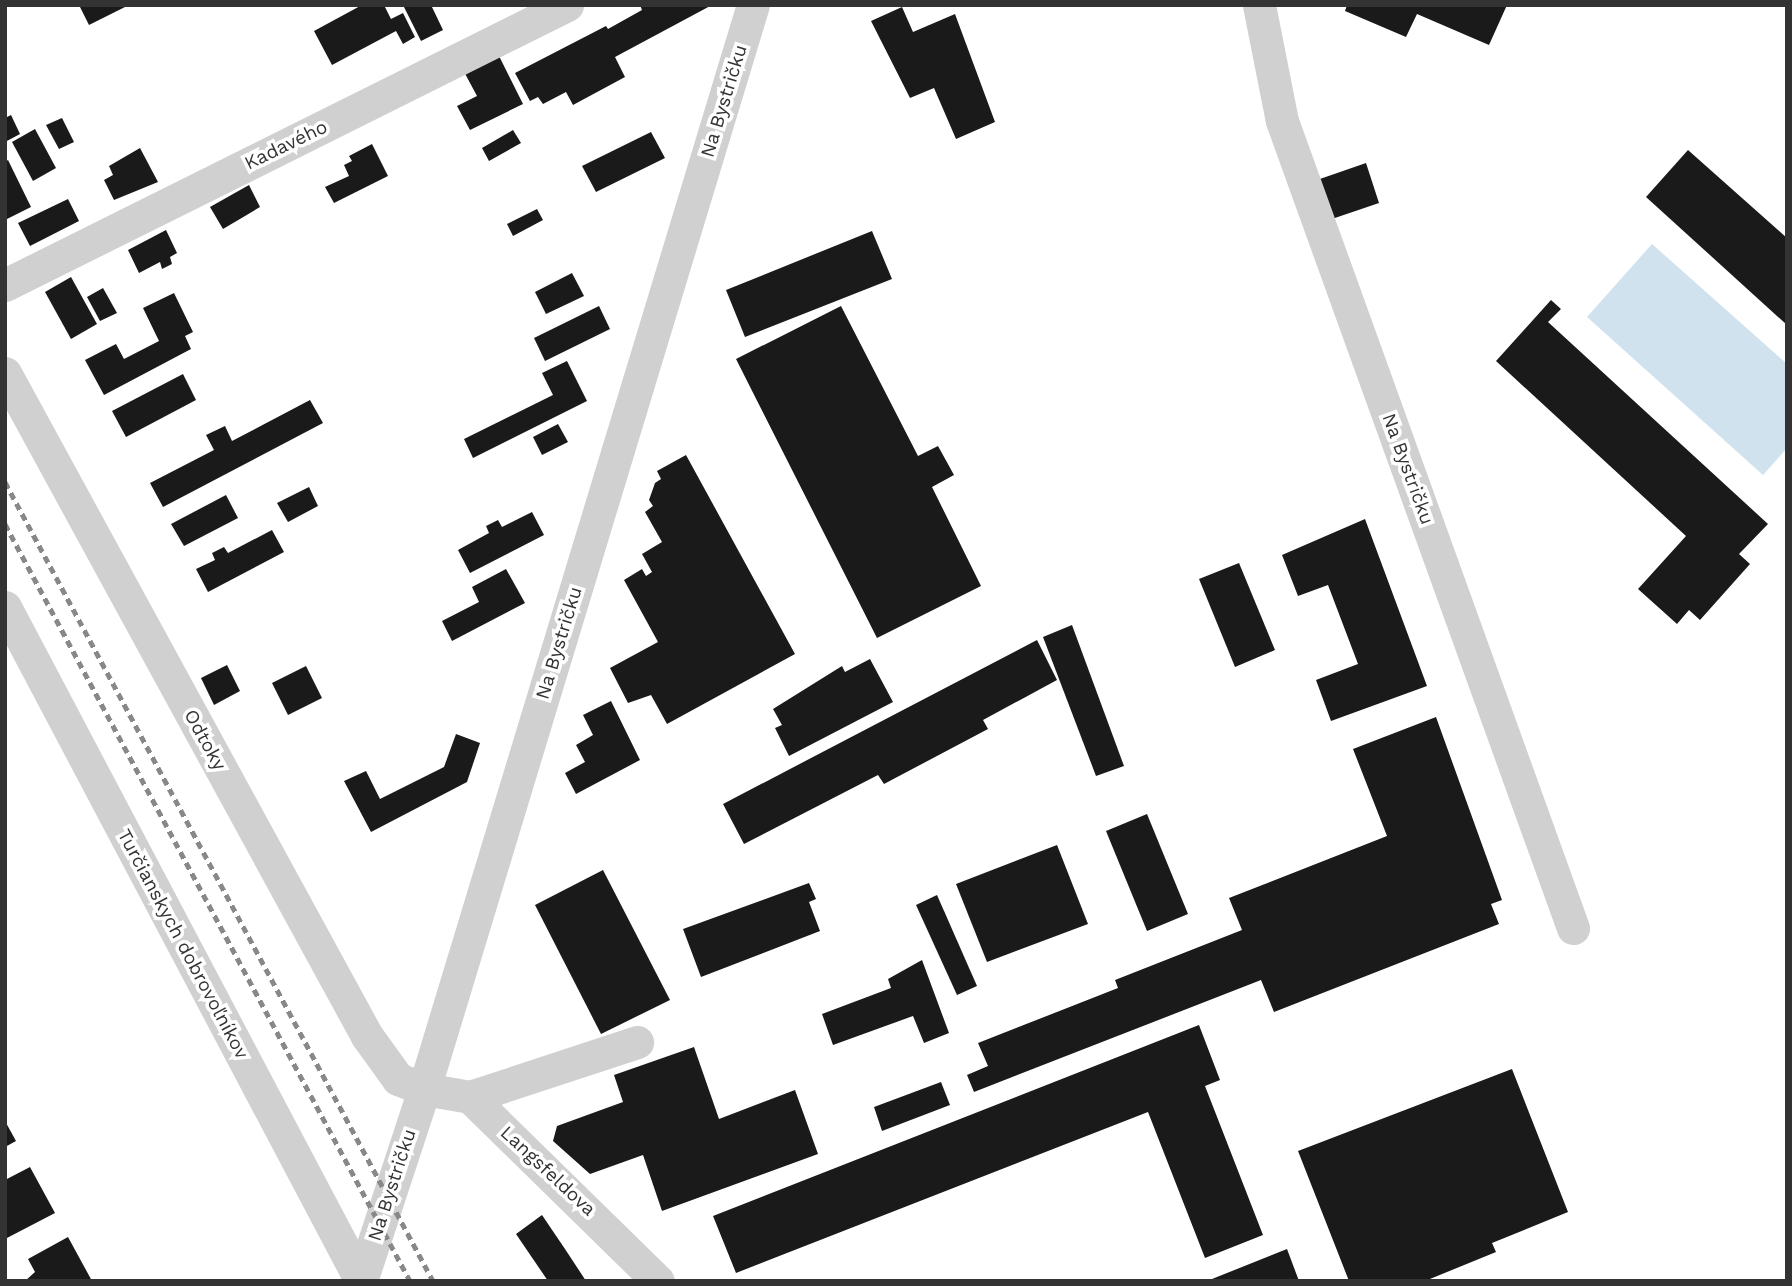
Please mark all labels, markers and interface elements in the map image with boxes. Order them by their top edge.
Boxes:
street label: Na Bystričku [696,42,752,160]
street label: Kadavého [241,115,331,175]
street label: Na Bystričku [1377,410,1439,528]
street label: Na Bystričku [531,584,587,702]
street label: Odtoky [179,706,231,774]
street label: Turčianskych dobrovoľníkov [113,825,253,1063]
street label: Langsfeldova [496,1121,600,1221]
street label: Na Bystričku [363,1126,421,1244]

